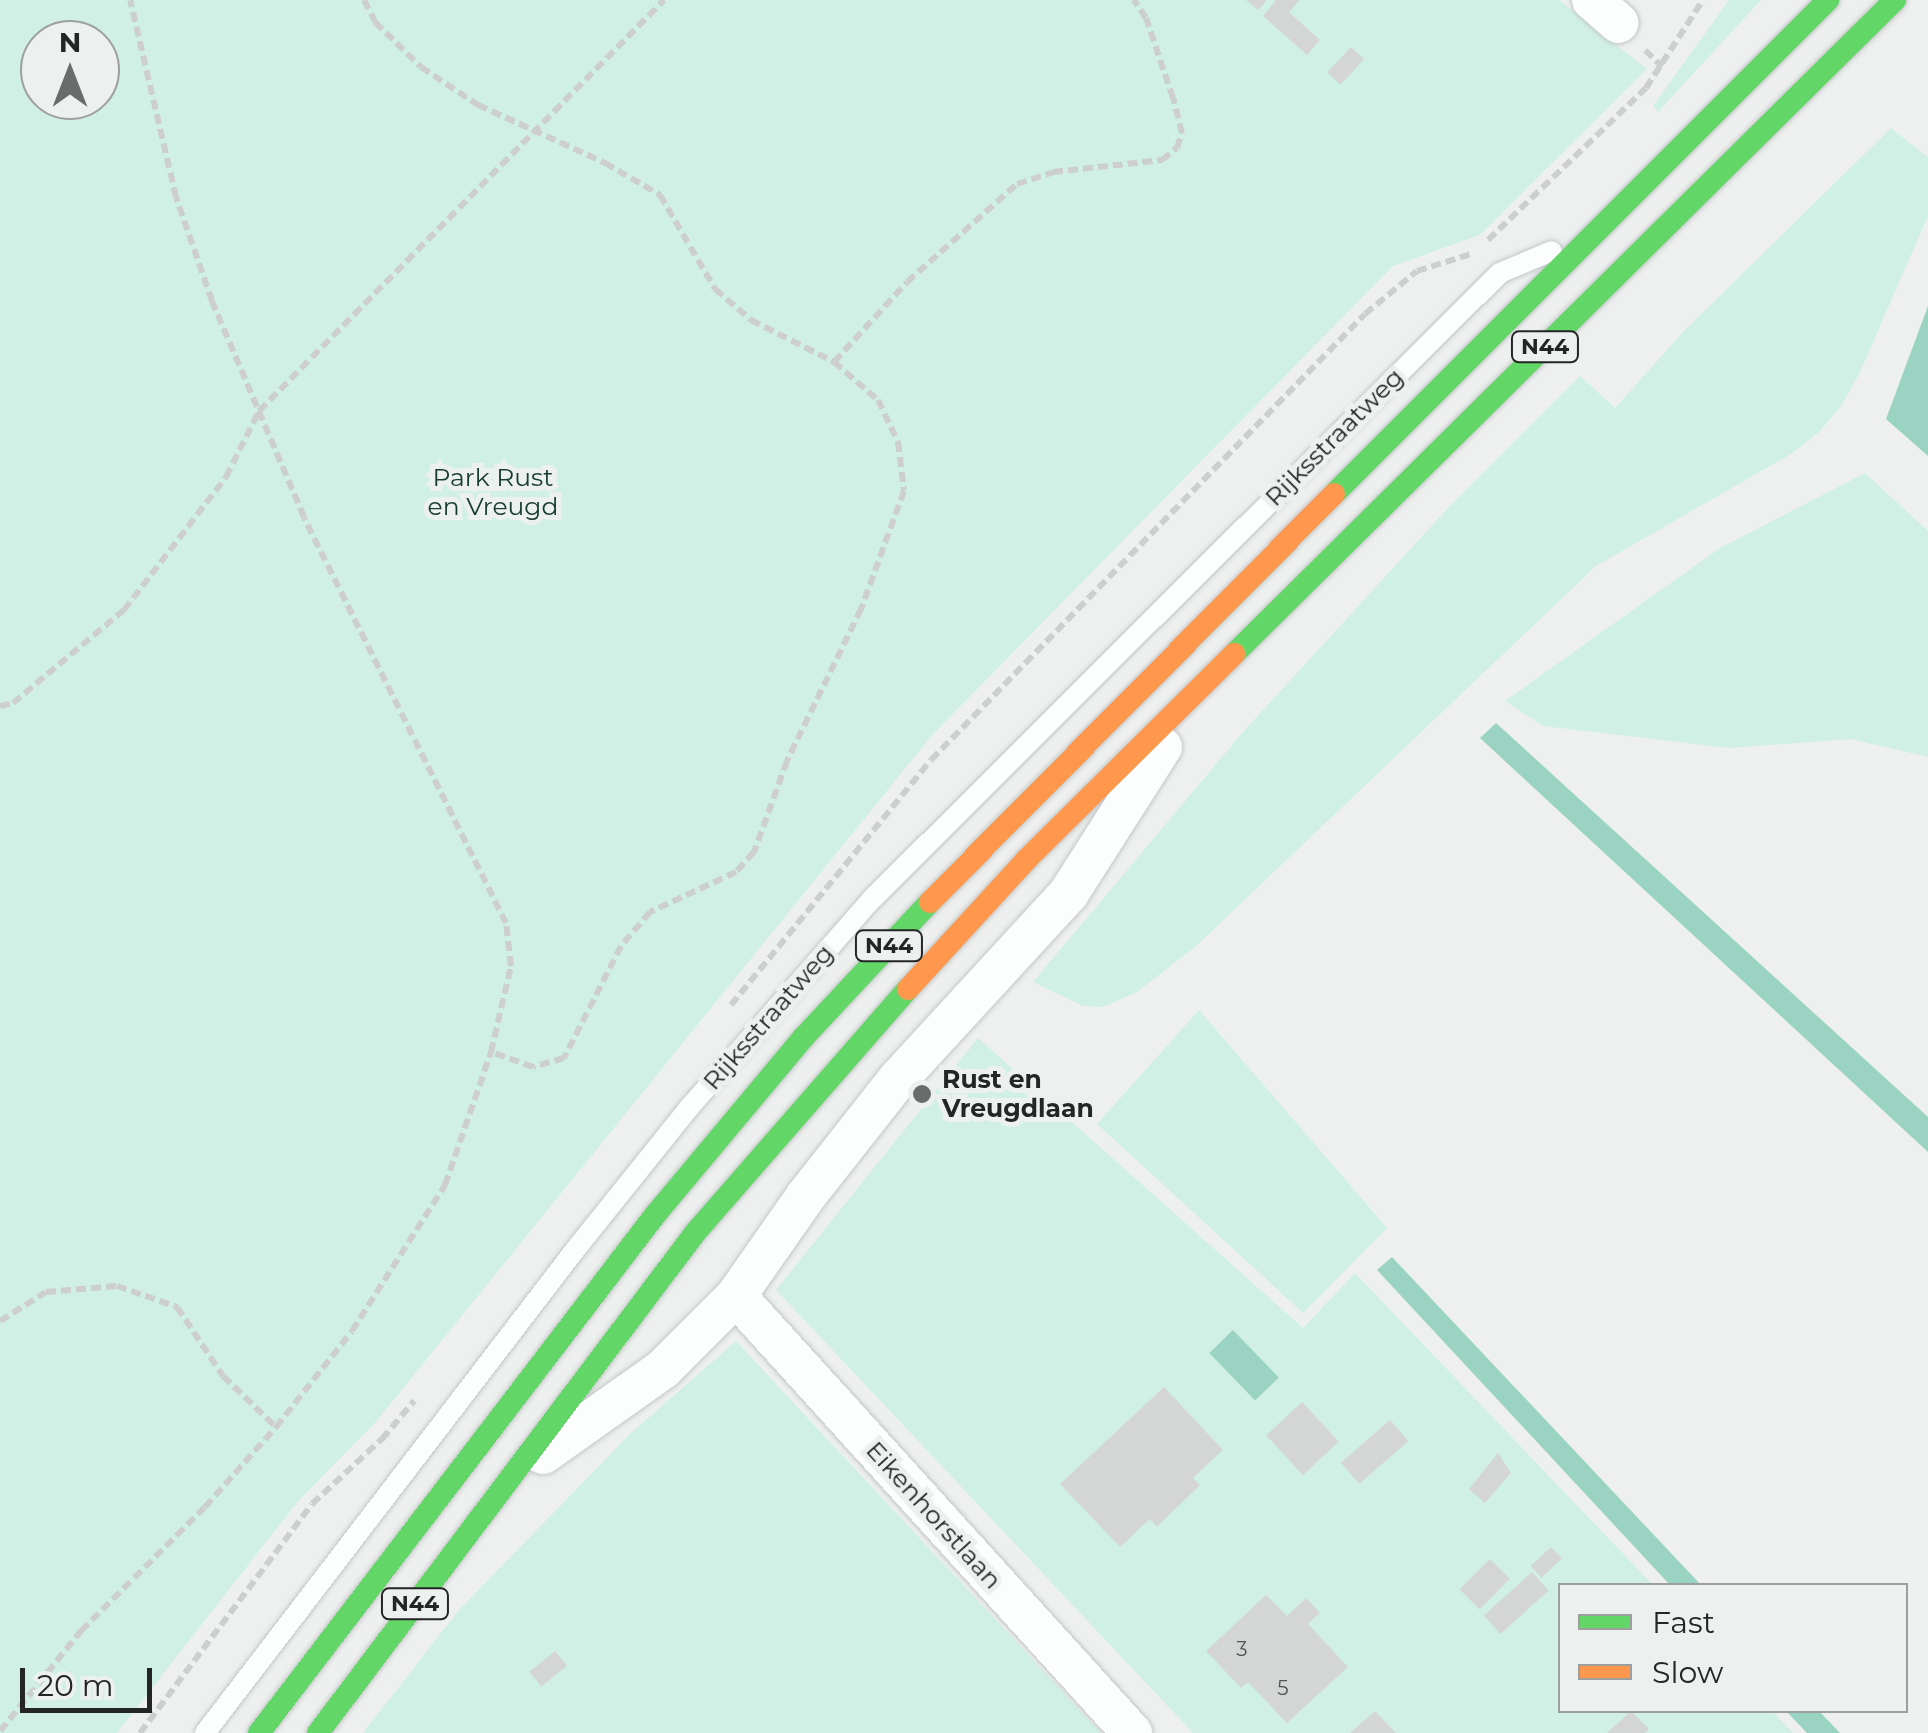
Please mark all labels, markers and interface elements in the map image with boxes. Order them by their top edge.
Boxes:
north arrow [20,20,120,120]
text: N [59,25,81,59]
road number: N44 [1510,330,1580,364]
street label: Rijksstraatweg [1259,362,1409,512]
park label: Park Rust en Vreugd [428,463,558,522]
road number: N44 [854,929,924,963]
street label: Rijksstraatweg [697,938,839,1096]
place label: Rust en Vreugdlaan [942,1065,1094,1124]
marker: Rust en Vreugdlaan [911,1083,933,1105]
street label: Eikenhorstlaan [860,1435,1008,1595]
legend [1558,1583,1908,1713]
road number: N44 [380,1587,450,1621]
text: Fast [1652,1604,1715,1641]
house number: 3 [1236,1637,1248,1661]
scale bar [25,1648,158,1710]
text: Slow [1652,1654,1723,1691]
text: 20 m [37,1667,114,1704]
house number: 5 [1277,1676,1289,1700]

